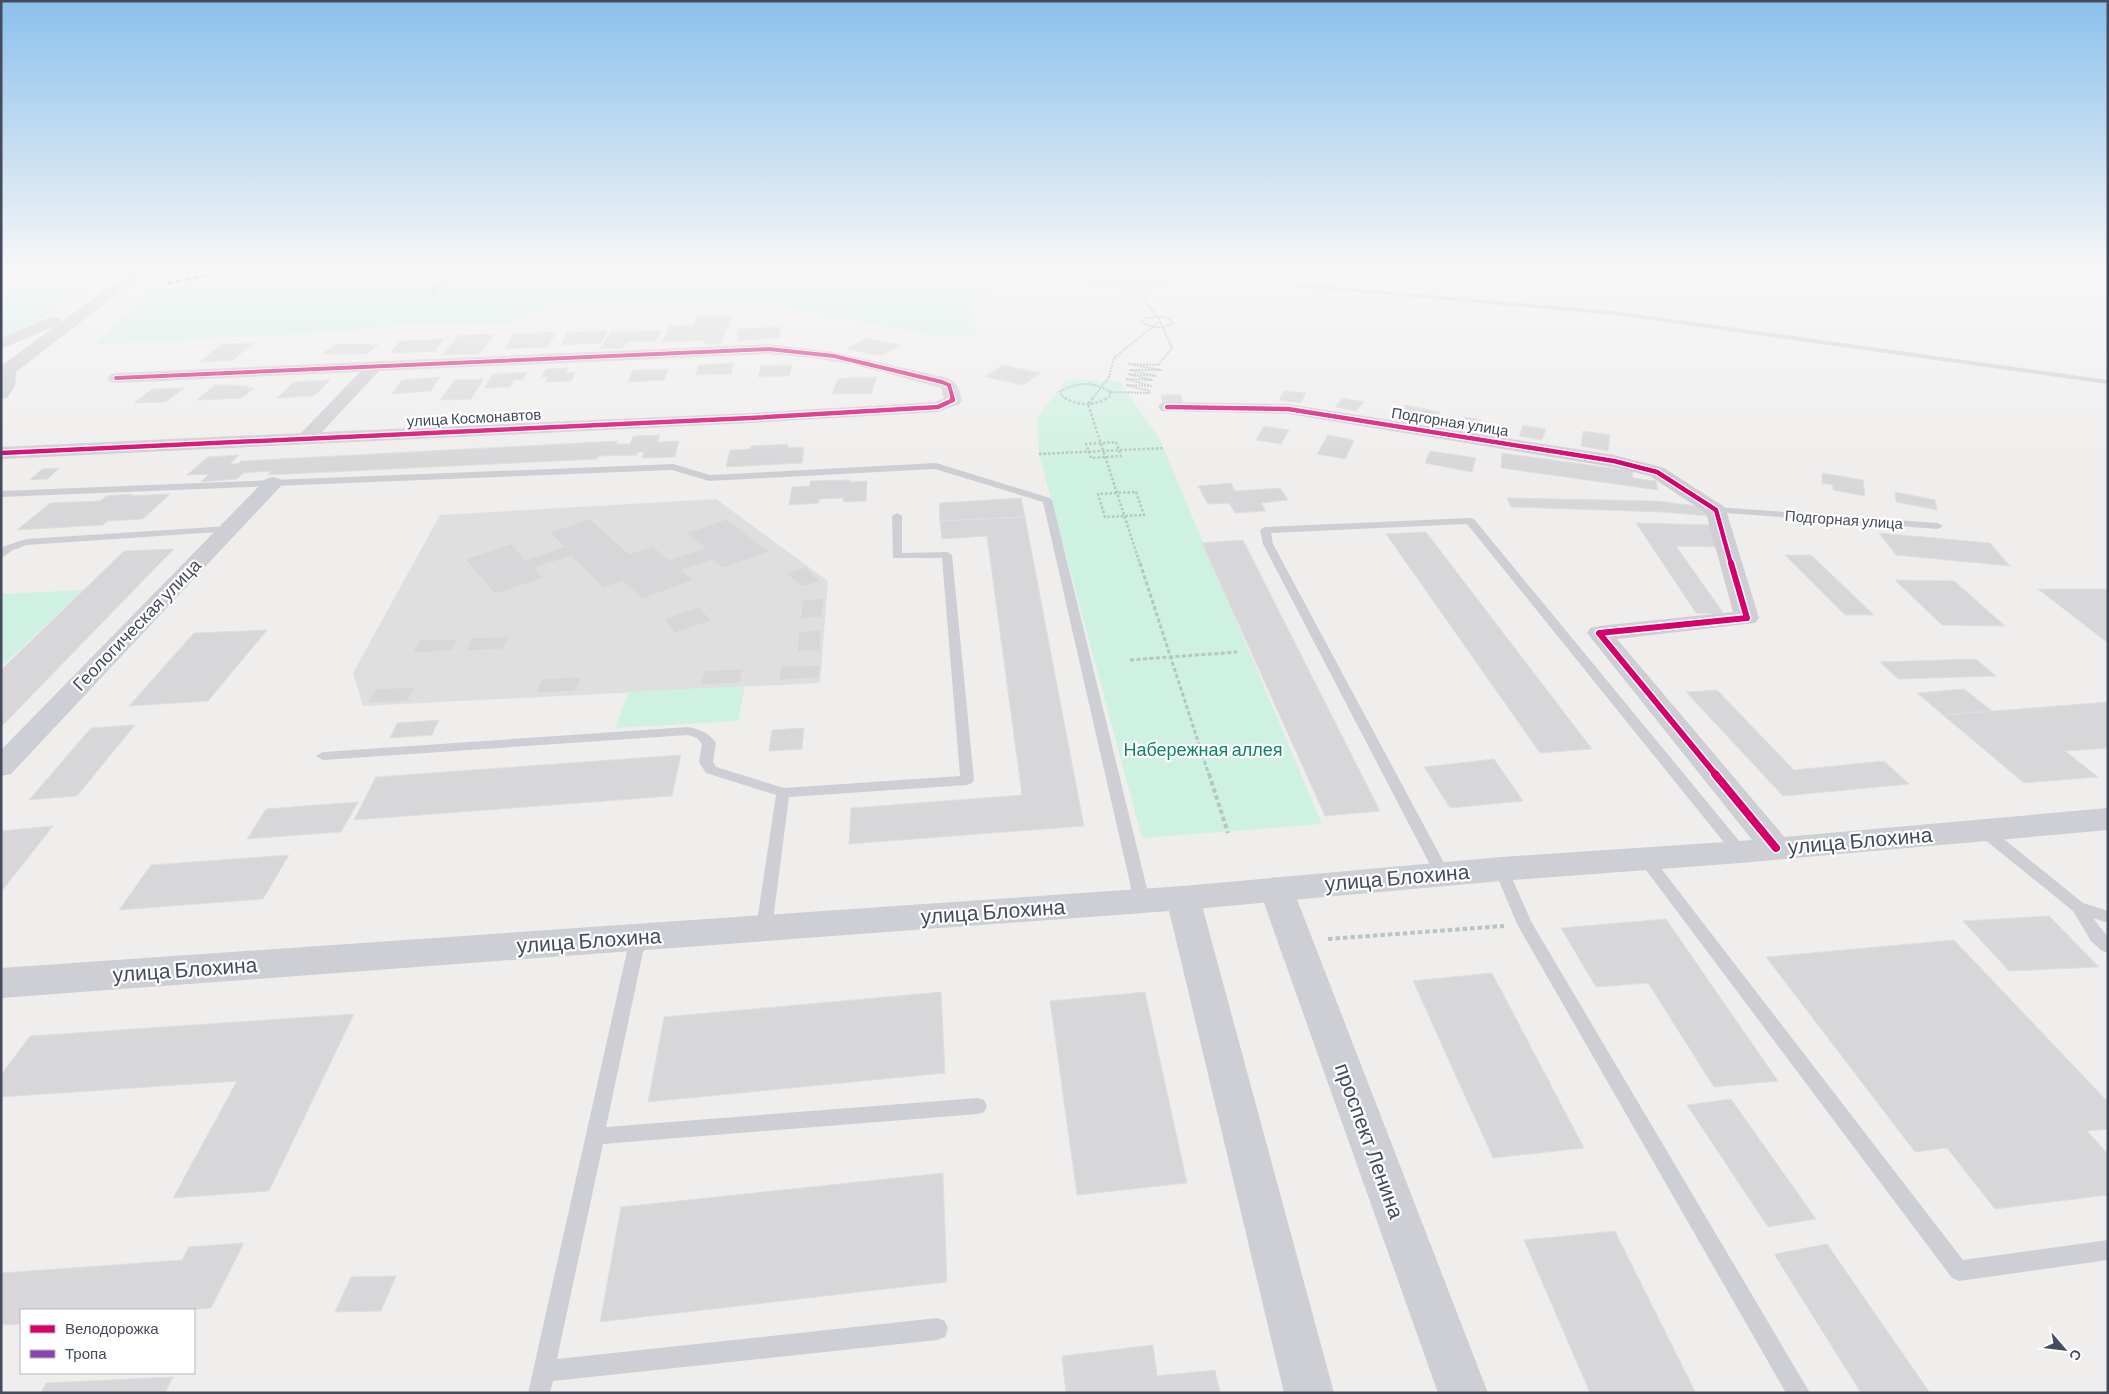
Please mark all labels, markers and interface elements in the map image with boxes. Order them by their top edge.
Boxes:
street label: Подгорная улица [1390,403,1511,439]
street label: улица Космонавтов [406,404,542,430]
street label: Подгорная улица [1784,506,1904,532]
street label: Геологическая улица [68,553,206,695]
park label: Набережная аллея [1123,738,1283,760]
street label: улица Блохина [1787,821,1933,858]
street label: улица Блохина [1324,858,1470,895]
street label: улица Блохина [920,893,1066,928]
street label: улица Блохина [516,922,662,957]
street label: улица Блохина [112,951,258,986]
street label: проспект Ленина [1331,1059,1410,1222]
legend [20,1309,195,1374]
text: Велодорожка [65,1319,159,1337]
north arrow [2039,1324,2089,1374]
text: Тропа [65,1344,107,1362]
text: С [2066,1347,2086,1364]

